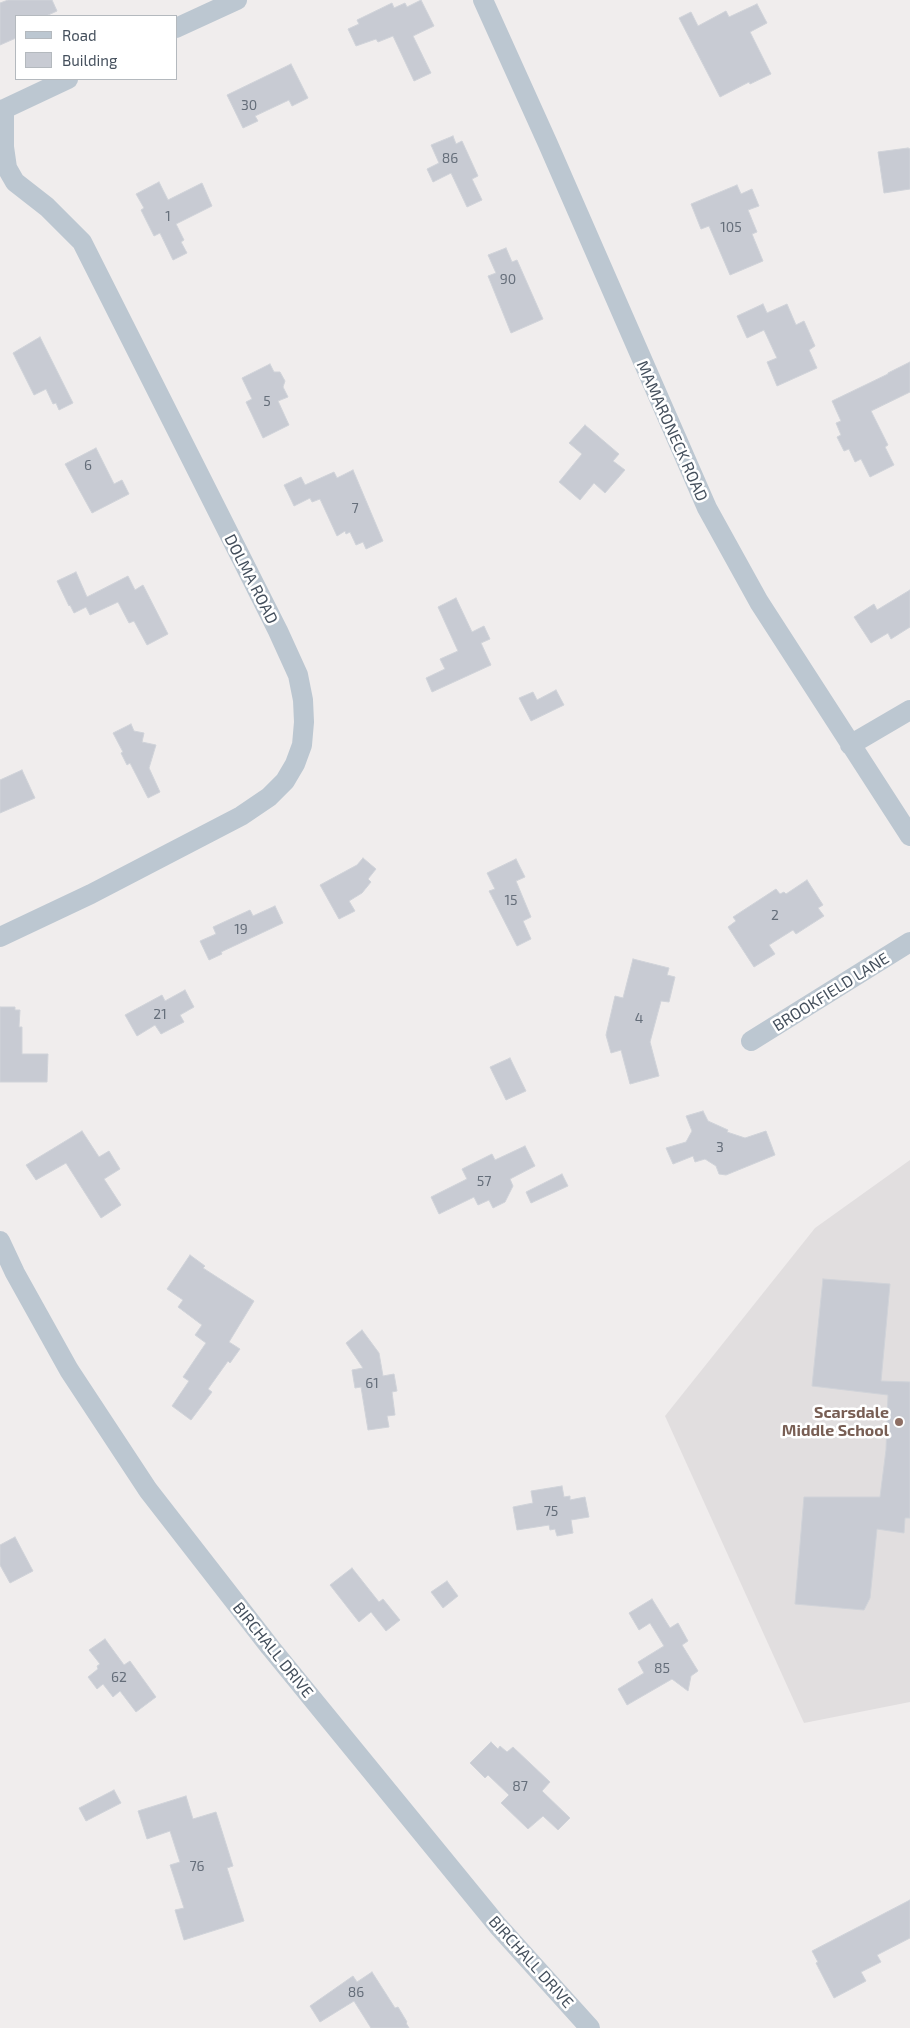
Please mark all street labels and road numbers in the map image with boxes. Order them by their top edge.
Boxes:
street label: MAMARONECK ROAD [632,358,712,504]
street label: DOLMA ROAD [220,531,282,627]
street label: BROOKFIELD LANE [769,949,893,1035]
street label: BIRCHALL DRIVE [229,1598,317,1702]
street label: BIRCHALL DRIVE [485,1912,577,2012]

